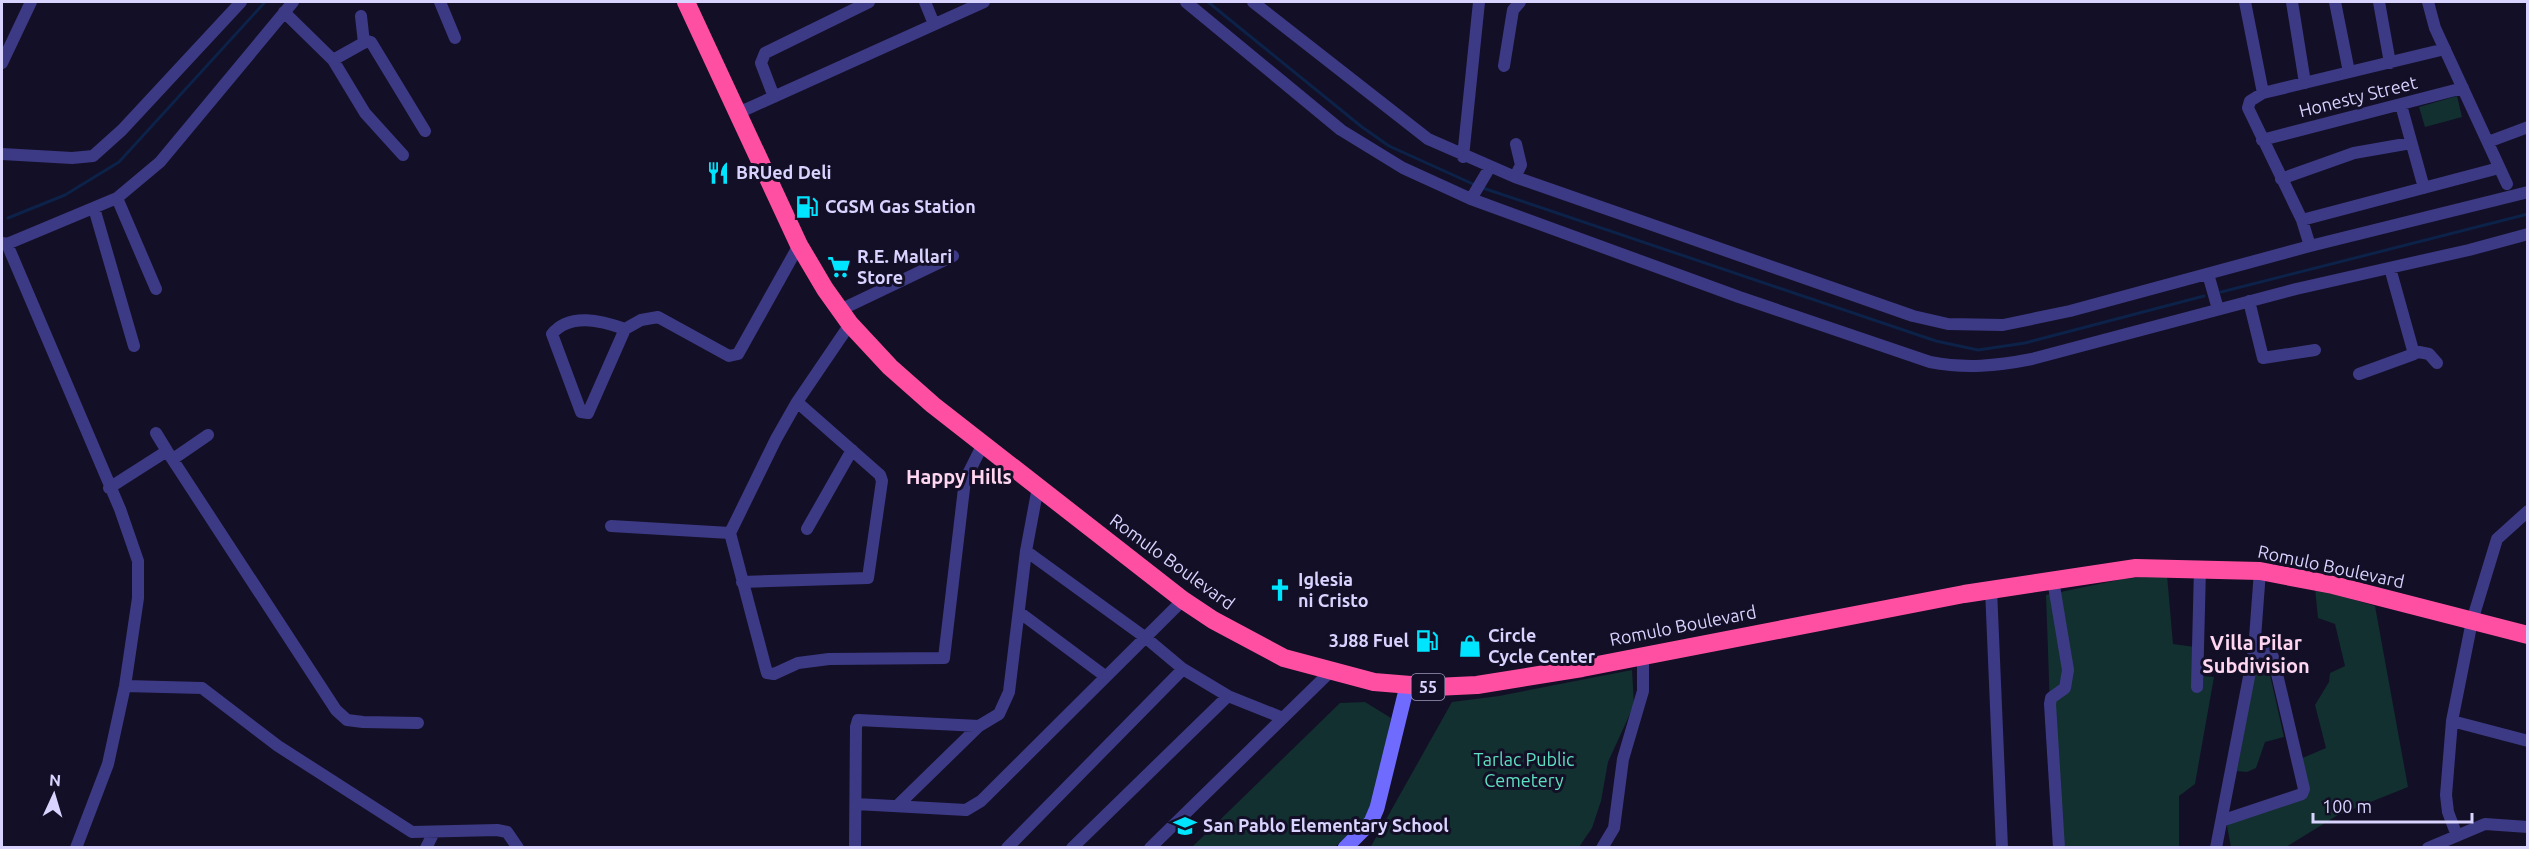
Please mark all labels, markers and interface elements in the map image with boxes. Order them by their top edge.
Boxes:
street label: Honesty Street [2297,72,2419,120]
restaurant icon: BRUed Deli [705,160,731,186]
place label: BRUed Deli [736,162,832,182]
fuel station icon: CGSM Gas Station [794,194,820,220]
place label: CGSM Gas Station [825,196,976,216]
place label: R.E. Mallari Store [857,246,952,287]
supermarket icon: R.E. Mallari Store [826,254,852,280]
district label: Happy Hills [906,465,1012,488]
street label: Romulo Boulevard [1106,509,1239,613]
street label: Romulo Boulevard [2256,541,2406,591]
place label: Iglesia ni Cristo [1298,569,1369,610]
church icon: Iglesia ni Cristo [1267,577,1293,603]
street label: Romulo Boulevard [1608,601,1758,649]
place label: Circle Cycle Center [1488,625,1596,666]
fuel station icon: 3J88 Fuel [1414,628,1440,654]
place label: 3J88 Fuel [1329,630,1410,650]
district label: Villa Pilar Subdivision [2202,631,2310,677]
shop icon: Circle Cycle Center [1457,633,1483,659]
road number: 55 [1412,674,1444,700]
park label: Tarlac Public Cemetery [1474,749,1574,790]
north arrow [24,765,84,825]
text: N [48,771,62,789]
scale bar [2313,786,2472,824]
text: 100 m [2322,796,2372,816]
school or university icon: San Pablo Elementary School [1172,813,1198,839]
place label: San Pablo Elementary School [1203,815,1449,835]

